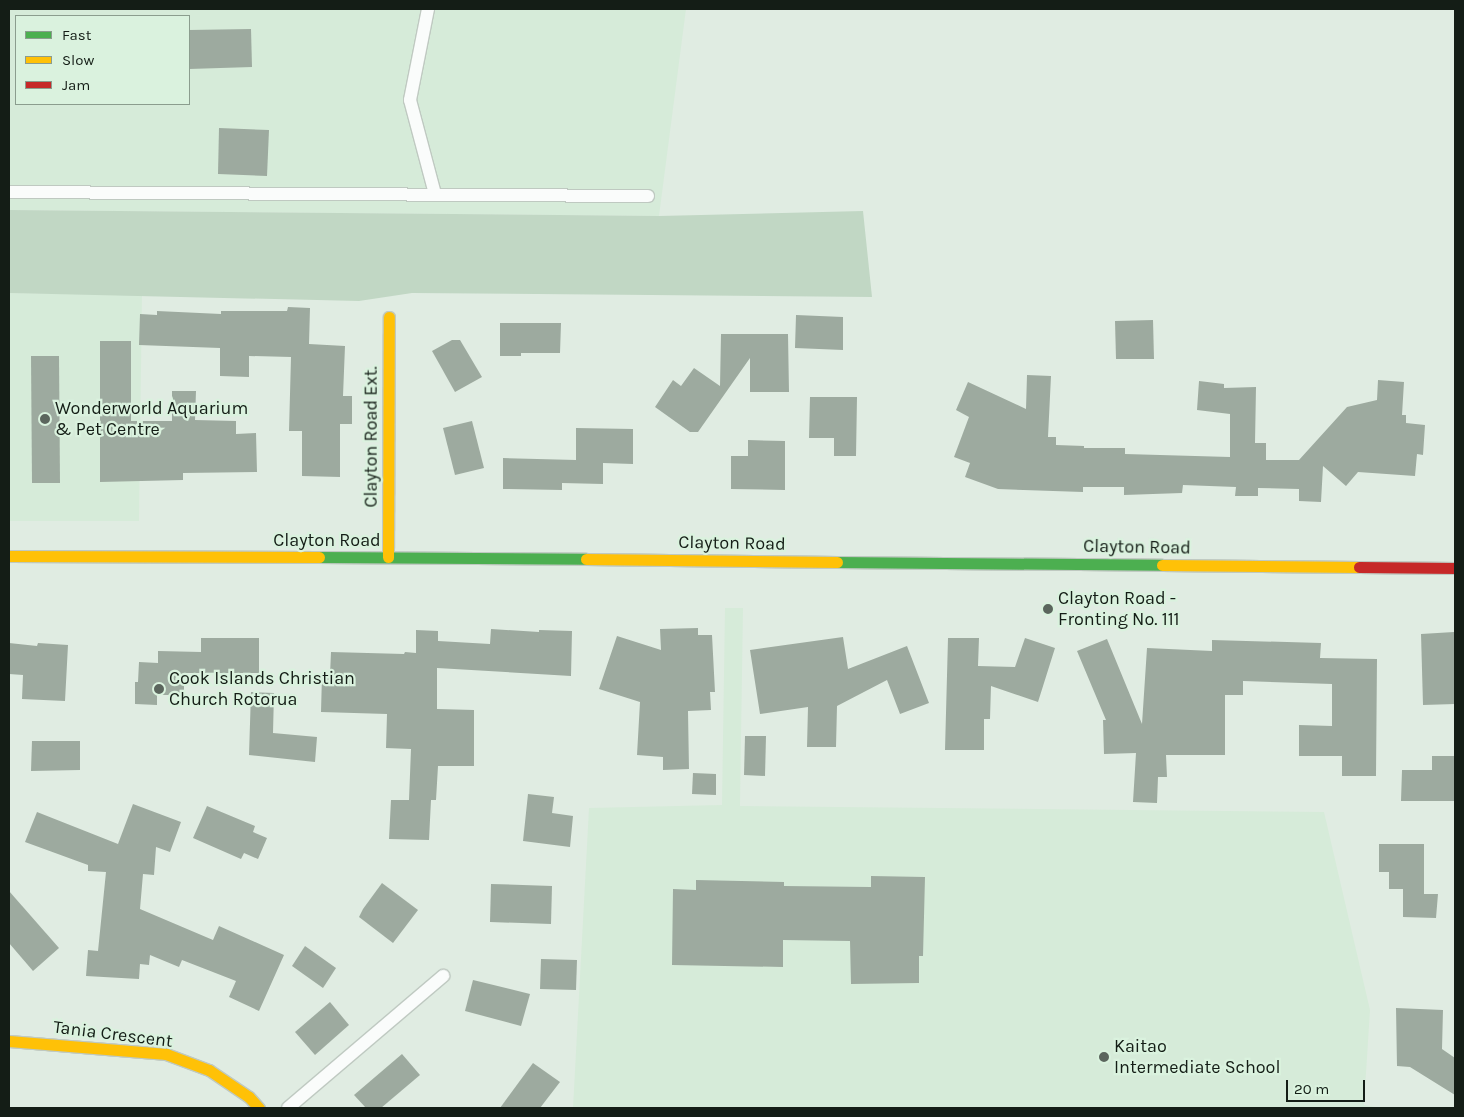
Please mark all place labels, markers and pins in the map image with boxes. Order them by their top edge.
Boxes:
place label: Wonderworld Aquarium & Pet Centre [55,398,248,440]
marker: Wonderworld Aquarium & Pet Centre [39,413,51,425]
place label: Clayton Road - Fronting No. 111 [1058,588,1180,630]
marker: Clayton Road - Fronting No. 111 [1042,603,1054,615]
place label: Cook Islands Christian Church Rotorua [169,668,355,711]
marker: Cook Islands Christian Church Rotorua [153,683,165,695]
place label: Kaitao Intermediate School [1114,1036,1280,1078]
marker: Kaitao Intermediate School [1098,1051,1110,1063]

